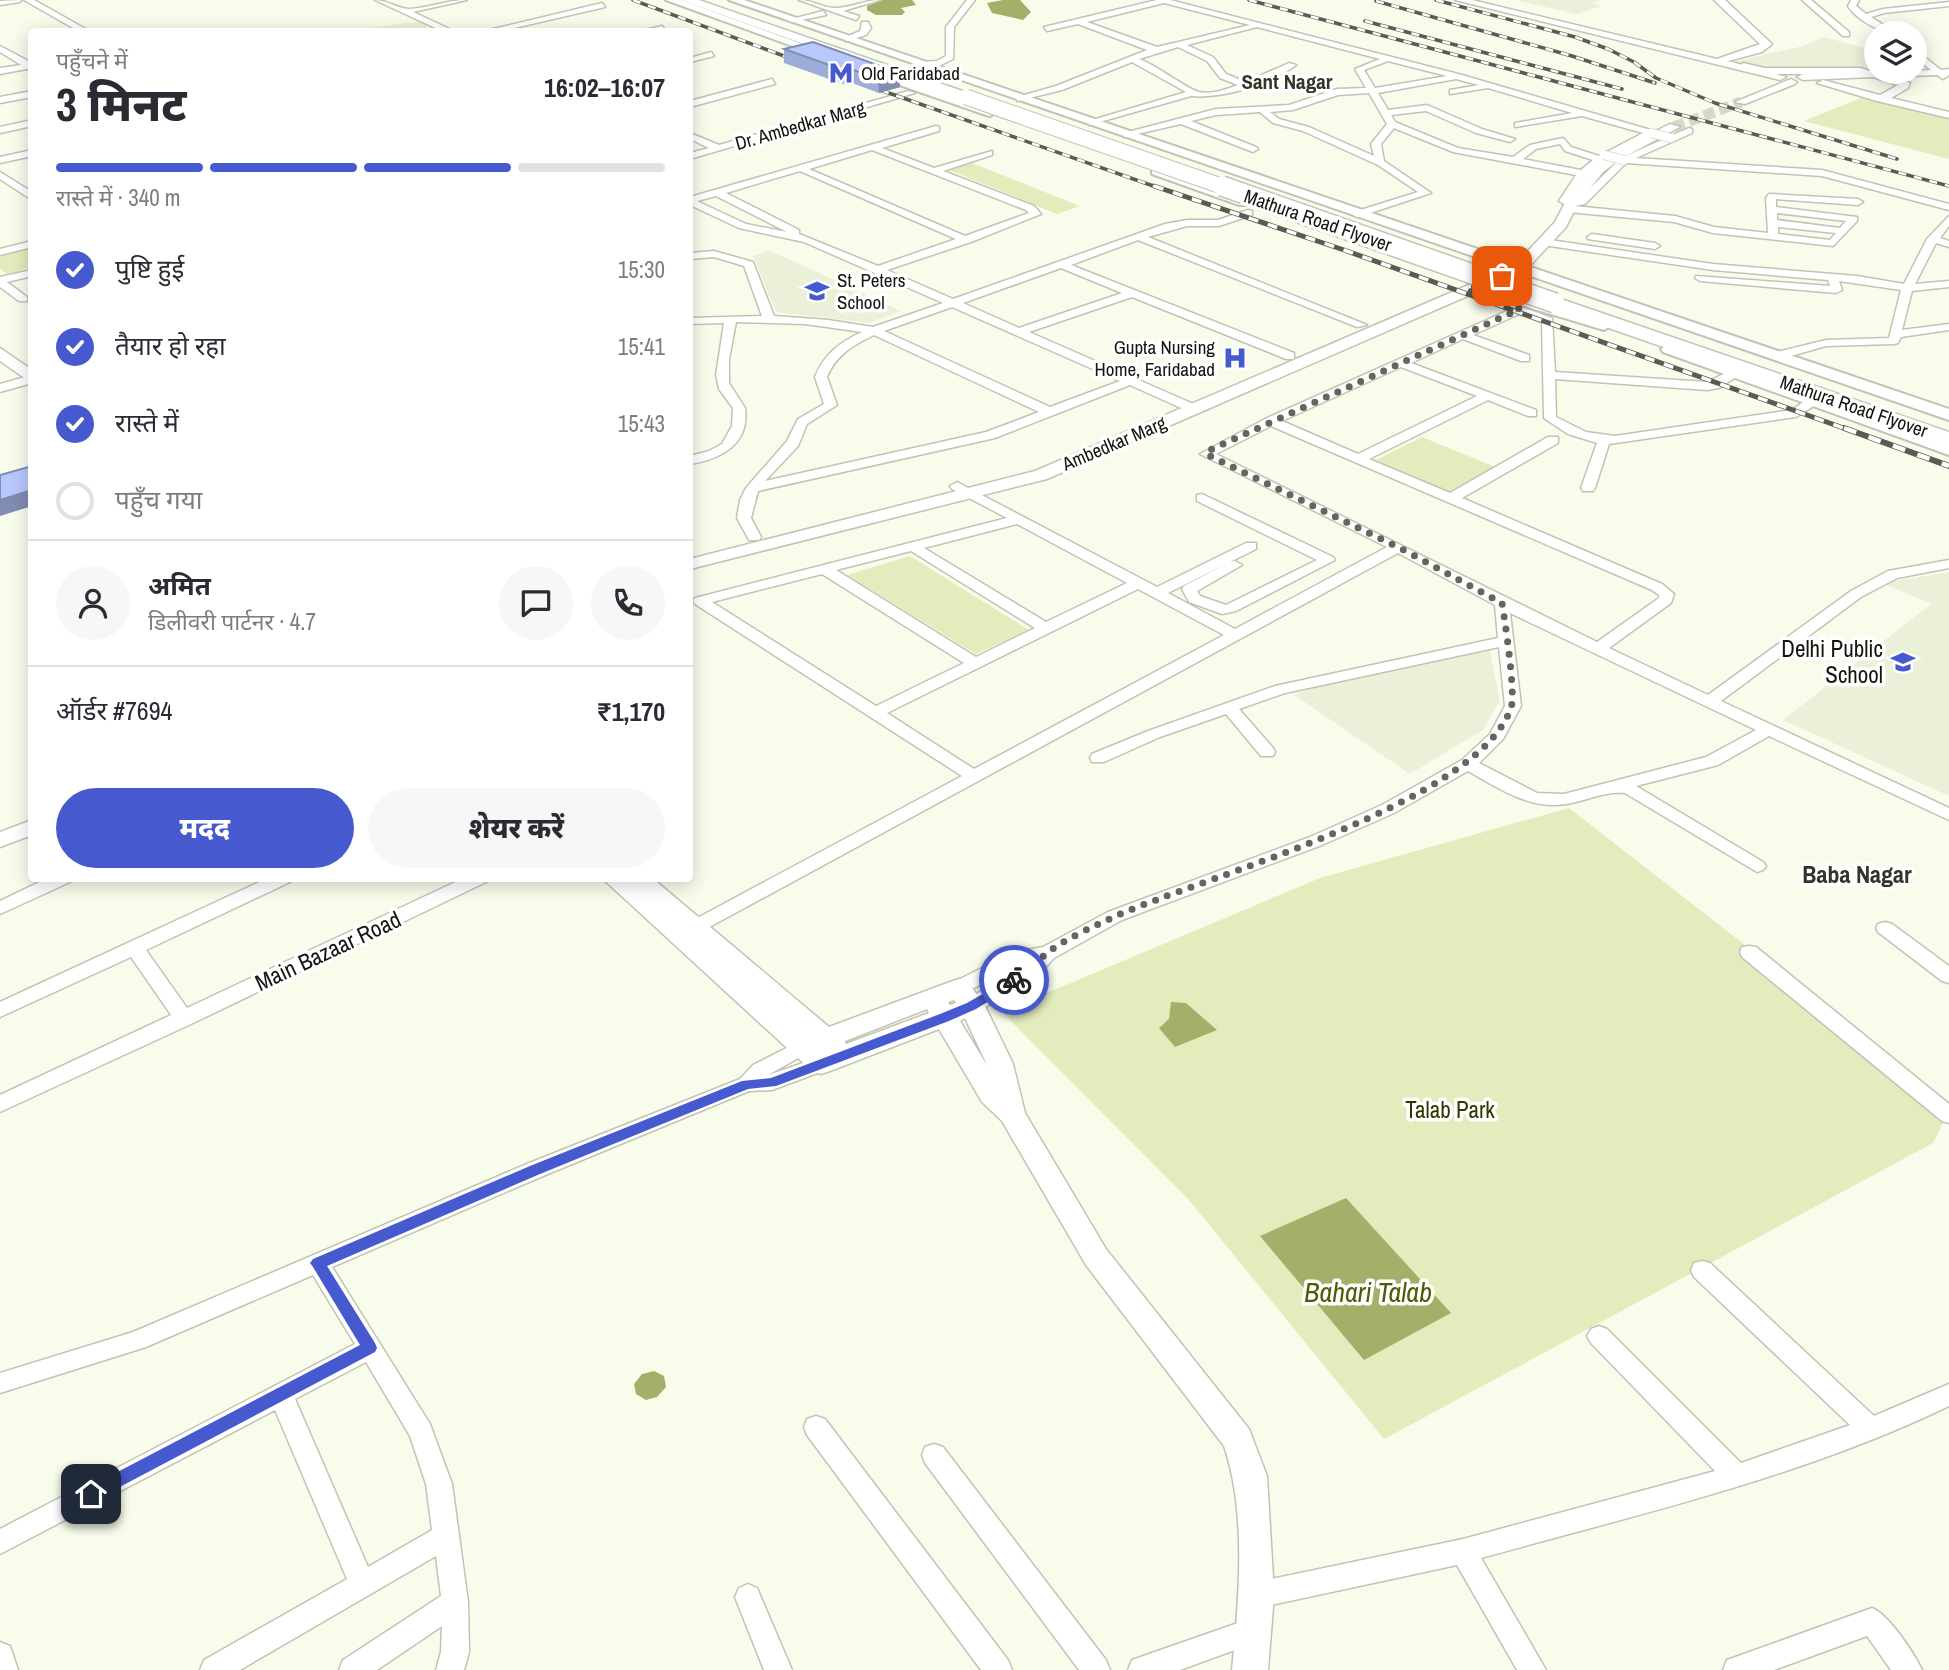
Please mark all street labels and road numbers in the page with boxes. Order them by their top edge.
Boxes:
street label: Dr. Ambedkar Marg [732,94,868,156]
street label: Mathura Road Flyover [1241,183,1396,258]
street label: Mathura Road Flyover [1777,369,1932,444]
street label: Ambedkar Marg [1057,409,1170,477]
street label: Main Bazaar Road [250,903,406,998]

